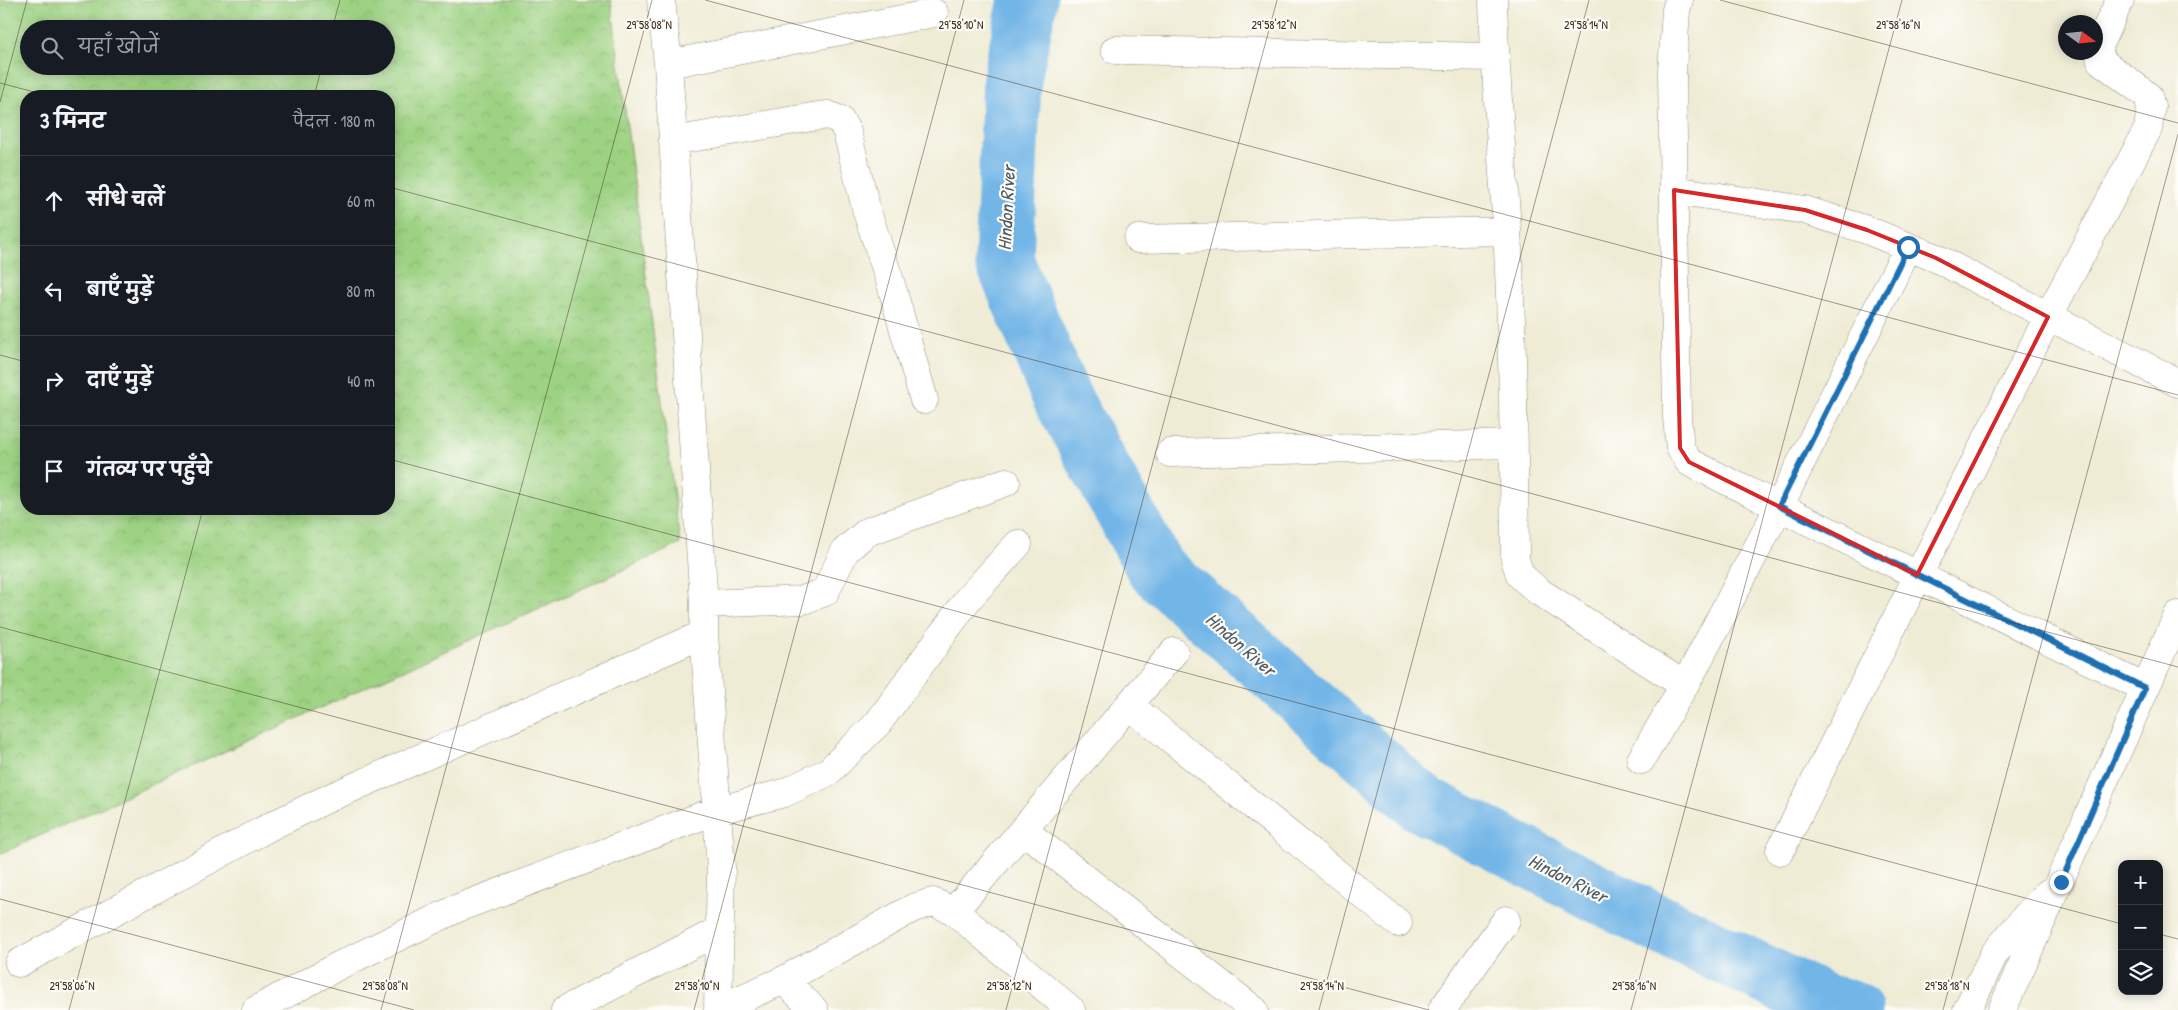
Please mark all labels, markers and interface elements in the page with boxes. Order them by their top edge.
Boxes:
north arrow [2058,15,2103,60]
text: 29°58'08"N [626,16,672,33]
text: 29°58'10"N [939,16,983,33]
text: 29°58'12"N [1251,16,1297,33]
text: 29°58'14"N [1564,16,1608,33]
text: 29°58'16"N [1876,16,1920,33]
search box [20,20,395,75]
text: यहाँ खोजें [78,33,159,59]
icon: search [38,34,66,62]
text: 3 मिनट [40,106,105,135]
text: पैदल · 180 m [293,110,375,132]
water label: Hindon River [991,162,1021,251]
text: सीधे चलें [87,186,164,212]
icon: ahead [40,187,68,215]
text: 60 m [347,190,375,212]
route start [1897,236,1920,259]
text: बाएँ मुड़ें [87,276,153,302]
icon: left [40,277,68,305]
text: 80 m [346,280,375,302]
text: दाएँ मुड़ें [87,366,153,392]
icon: right [40,367,68,395]
text: 40 m [347,370,375,392]
text: गंतव्य पर पहुँचे [87,456,211,482]
icon: arrive [40,457,68,485]
water label: Hindon River [1200,606,1284,683]
water label: Hindon River [1524,847,1614,910]
map controls [2118,860,2163,995]
button: + [2118,860,2163,905]
route end [2050,871,2073,894]
button: − [2118,905,2163,950]
button: layers [2118,950,2163,995]
text: 29°58'06"N [49,977,95,994]
text: 29°58'08"N [362,977,408,994]
text: 29°58'10"N [675,977,719,994]
text: 29°58'12"N [986,977,1032,994]
text: 29°58'14"N [1300,977,1344,994]
text: 29°58'16"N [1612,977,1656,994]
text: 29°58'18"N [1925,977,1969,994]

